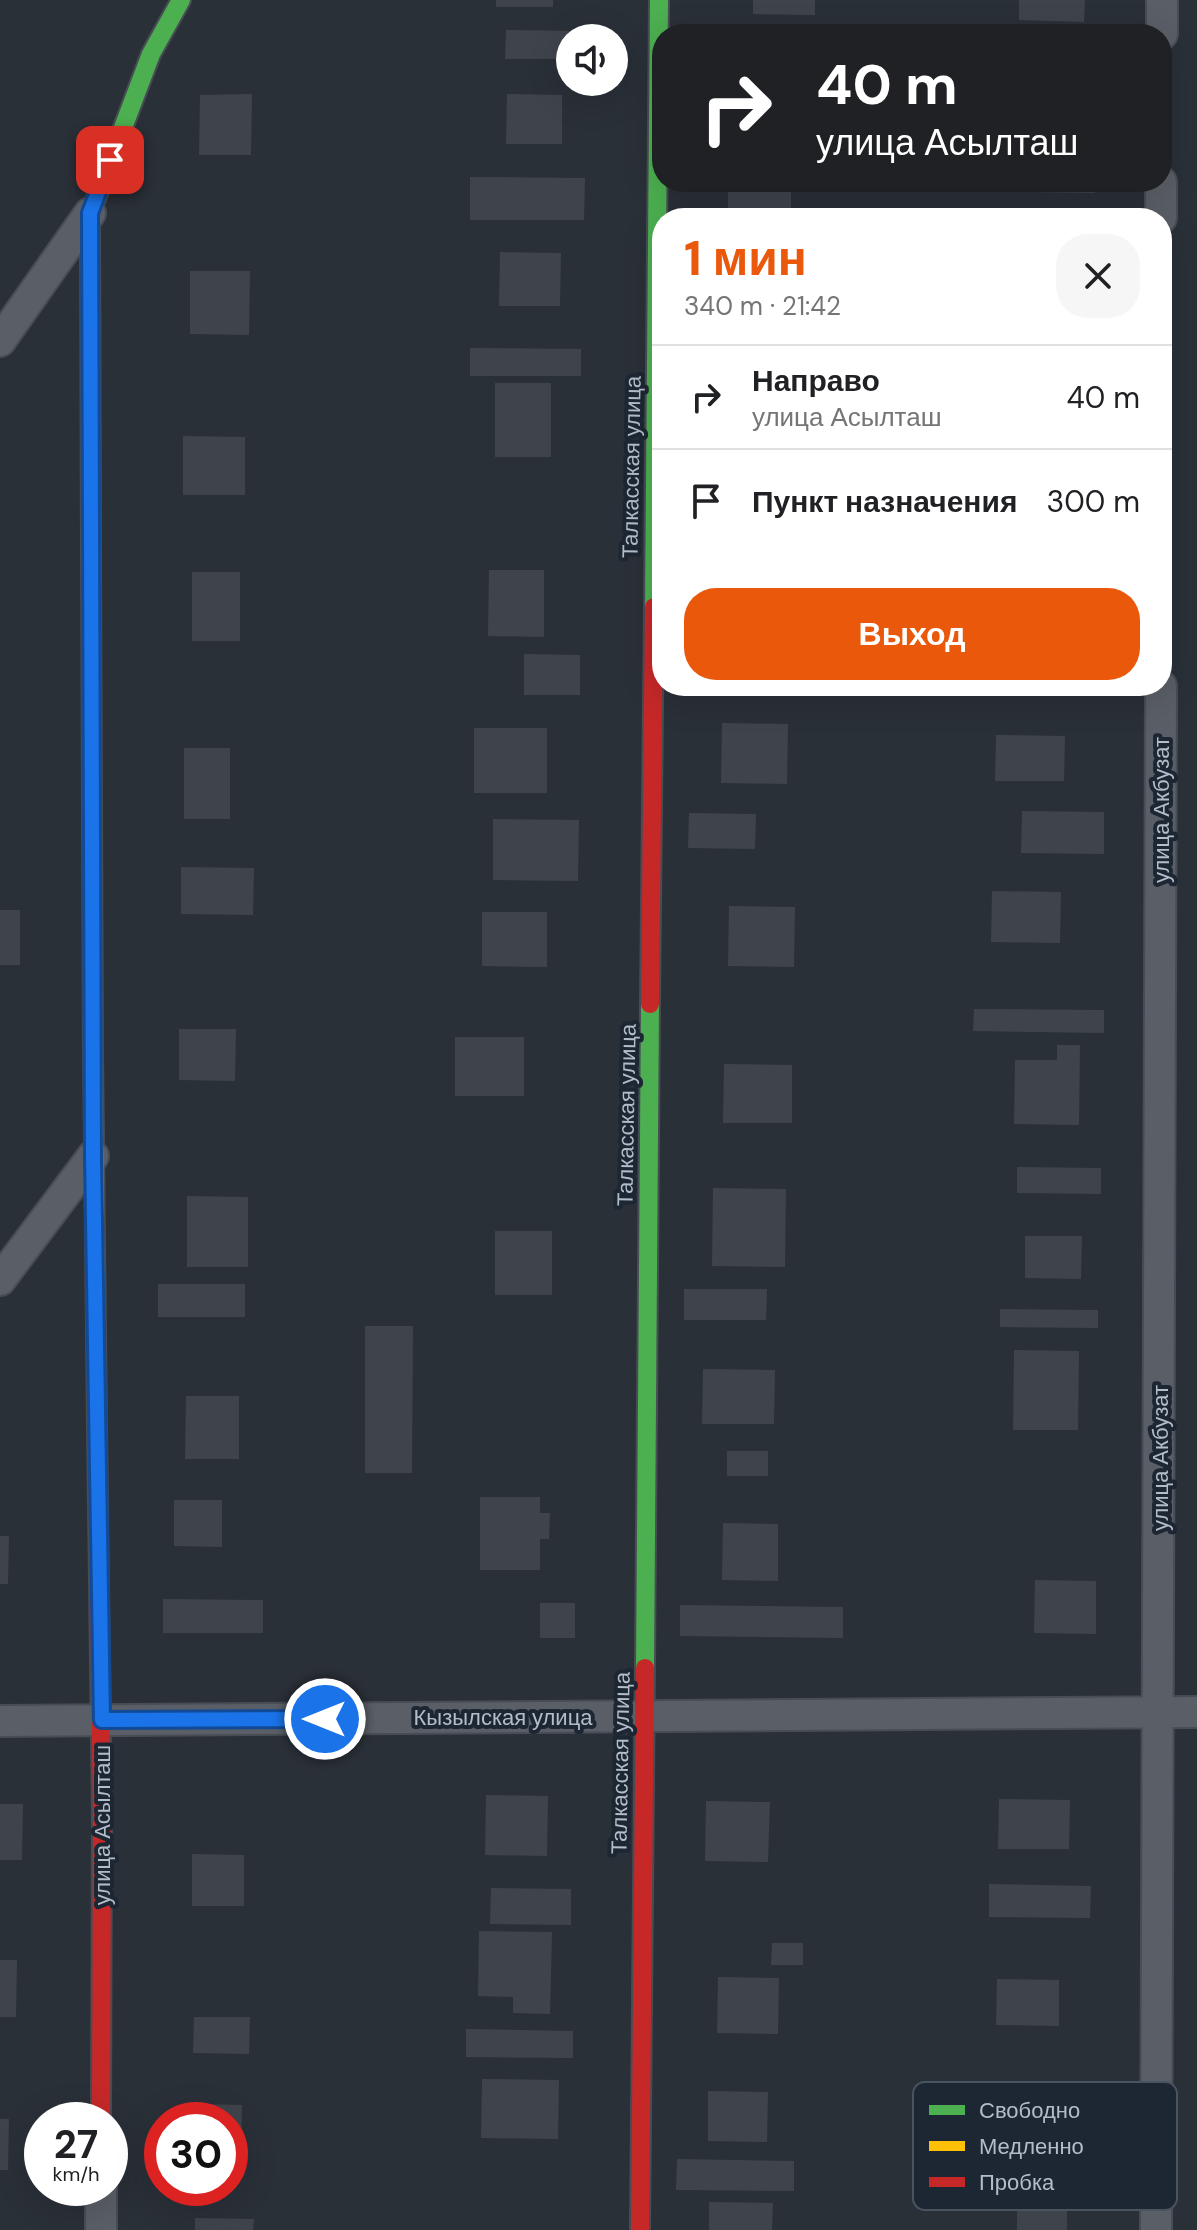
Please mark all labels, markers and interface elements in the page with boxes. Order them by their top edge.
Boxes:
map controls [556,24,628,96]
button: sound [556,24,628,96]
text: 40 m [816,48,958,121]
icon: right [684,56,788,160]
text: улица Асылташ [816,119,1078,166]
pin [76,126,144,194]
icon: arrive [88,138,132,182]
text: 1 мин [684,227,807,290]
button: close [1056,234,1140,318]
text: 340 m · 21:42 [684,289,841,323]
text: Направо [752,361,880,400]
street label: Талкасская улица [615,375,648,558]
icon: right [684,375,728,419]
text: 40 m [1067,378,1140,417]
text: улица Асылташ [752,400,942,434]
icon: arrive [684,479,728,523]
text: Пункт назначения [752,482,1017,521]
text: 300 m [1047,482,1140,521]
button: Выход [684,588,1140,680]
street label: улица Акбузат [1147,737,1176,883]
street label: Талкасская улица [610,1023,643,1206]
street label: улица Акбузат [1146,1385,1175,1531]
street label: Талкасская улица [604,1671,637,1854]
position arrow [283,1677,367,1761]
street label: Кызылская улица [414,1703,593,1732]
street label: улица Асылташ [88,1745,117,1905]
legend [913,2082,1177,2210]
text: Свободно [979,2096,1080,2125]
speed limit sign: 30 [144,2102,248,2206]
text: 27 [54,2118,98,2170]
text: Медленно [979,2132,1084,2161]
text: km/h [52,2161,100,2187]
text: Пробка [979,2168,1055,2197]

